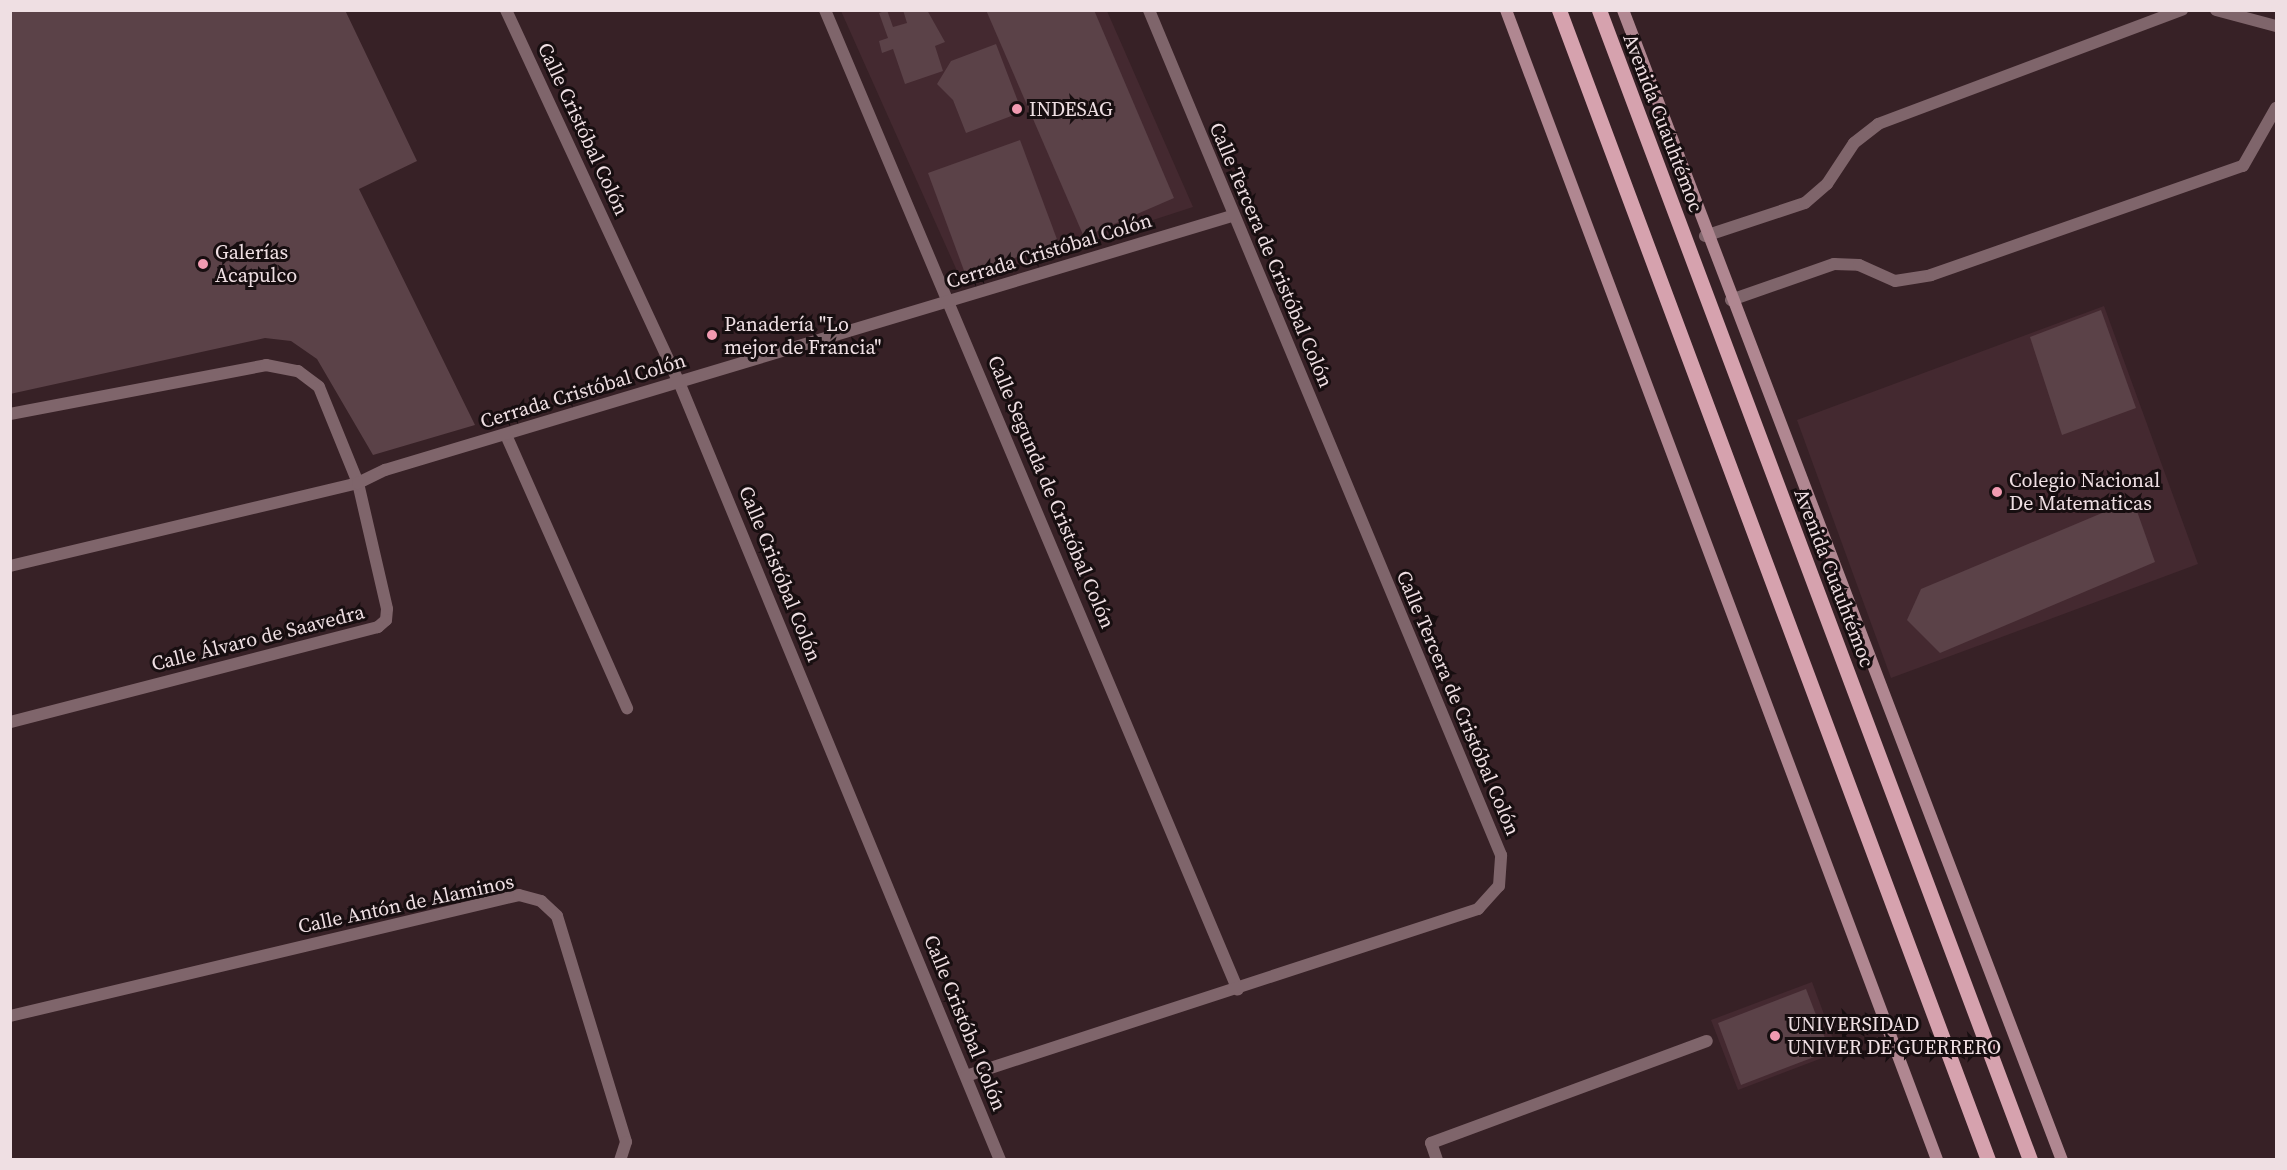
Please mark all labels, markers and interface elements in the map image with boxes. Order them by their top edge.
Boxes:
street label: Avenida Cuauhtémoc [1618,30,1708,216]
street label: Calle Cristóbal Colón [533,39,633,219]
place label: INDESAG [1029,97,1113,121]
marker: INDESAG [1010,102,1024,116]
street label: Calle Tercera de Cristóbal Colón [1204,119,1338,391]
street label: Cerrada Cristóbal Colón [943,208,1155,294]
place label: Galerías Acapulco [215,240,297,287]
marker: Galerías Acapulco [196,257,210,271]
place label: Panadería "Lo mejor de Francia" [724,312,881,359]
marker: Panadería "Lo mejor de Francia" [705,328,719,342]
street label: Cerrada Cristóbal Colón [477,348,689,434]
street label: Calle Segunda de Cristóbal Colón [982,352,1120,632]
place label: Colegio Nacional De Matematicas [2009,468,2160,515]
street label: Calle Cristóbal Colón [734,483,826,665]
street label: Avenida Cuauhtémoc [1789,485,1879,671]
marker: Colegio Nacional De Matematicas [1990,485,2004,499]
street label: Calle Tercera de Cristóbal Colón [1391,567,1525,839]
street label: Calle Álvaro de Saavedra [149,600,367,676]
street label: Calle Antón de Alaminos [296,869,516,939]
street label: Calle Cristóbal Colón [919,932,1011,1114]
place label: UNIVERSIDAD UNIVER DE GUERRERO [1787,1012,2001,1059]
marker: UNIVERSIDAD UNIVER DE GUERRERO [1768,1029,1782,1043]

